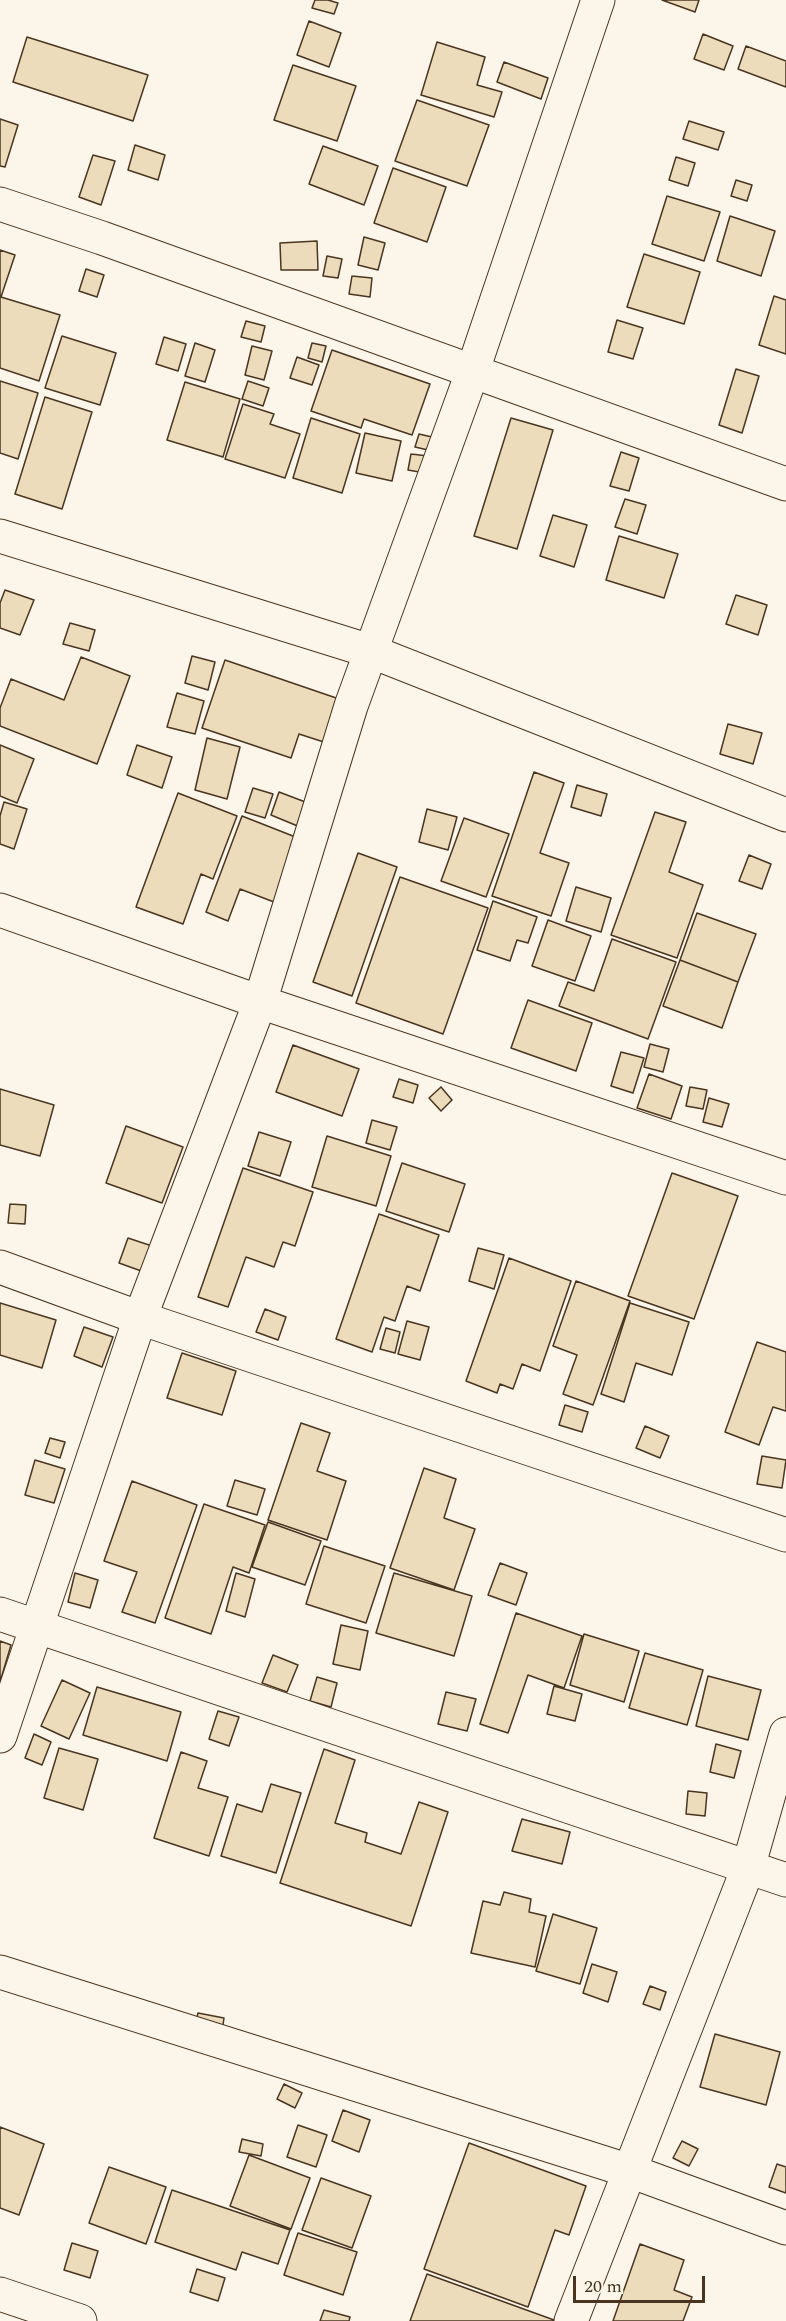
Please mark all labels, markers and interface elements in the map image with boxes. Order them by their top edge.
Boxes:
scale bar [576,2264,708,2302]
text: 20 m [584,2273,622,2300]

